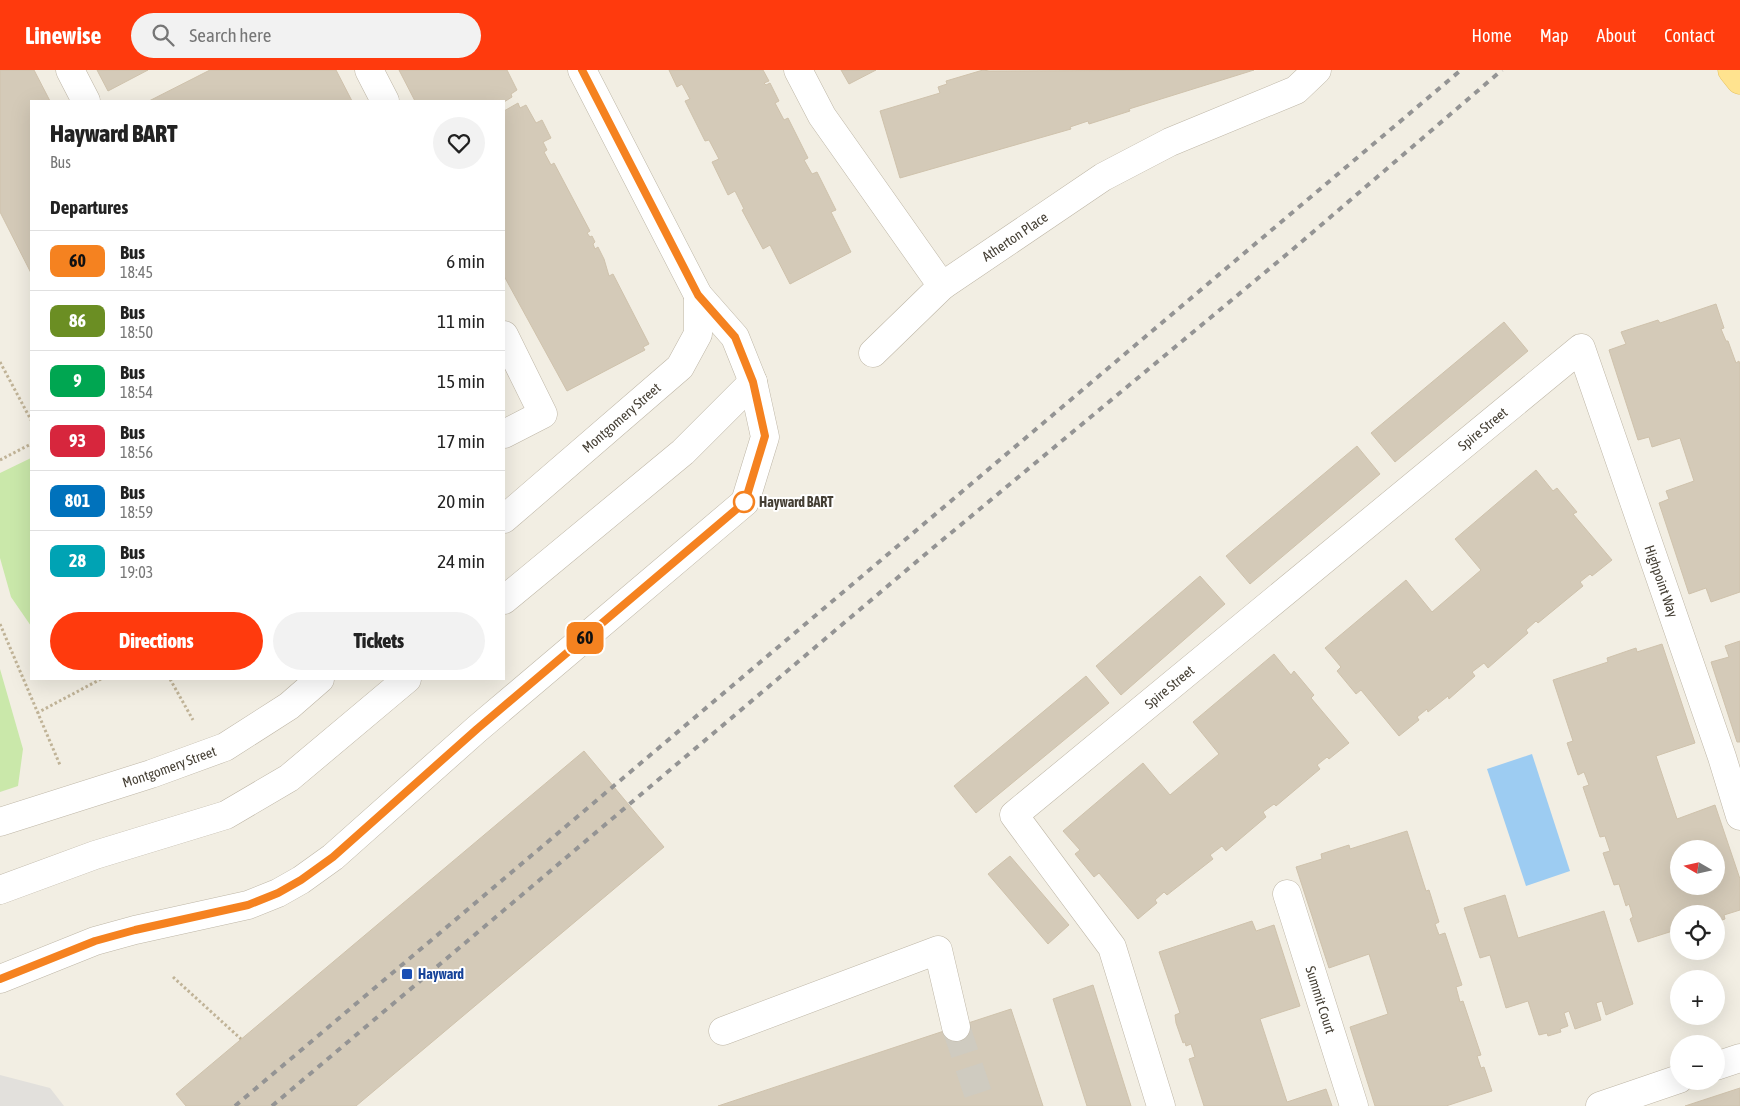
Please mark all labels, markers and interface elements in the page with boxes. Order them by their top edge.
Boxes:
search box [131,13,481,58]
icon: search [149,21,177,49]
text: Linewise [25,22,101,49]
text: Search here [189,24,271,46]
text: Home [1472,25,1512,46]
text: Map [1540,25,1569,46]
text: About [1597,25,1636,46]
text: Contact [1664,25,1715,46]
button: heart [433,117,485,169]
text: Hayward BART [50,120,178,147]
text: Bus [50,153,71,171]
text: Departures [50,196,128,218]
street label: Atherton Place [979,209,1051,265]
text: Bus [120,241,145,263]
text: 60 [69,250,86,271]
text: 6 min [446,250,485,272]
text: 18:45 [120,263,153,281]
text: Bus [120,301,145,323]
text: 86 [69,310,86,331]
text: 11 min [437,310,485,332]
text: 18:50 [120,323,153,341]
text: Bus [120,361,145,383]
text: 9 [73,370,82,391]
text: 15 min [437,370,485,392]
street label: Montgomery Street [579,380,664,456]
text: 18:54 [120,383,153,401]
street label: Spire Street [1455,404,1511,454]
text: Bus [120,421,145,443]
text: 93 [69,430,86,451]
text: 17 min [437,430,485,452]
text: 18:56 [120,443,153,461]
text: Bus [120,481,145,503]
text: 801 [65,490,90,511]
text: 20 min [437,490,485,512]
marker: Hayward BART [733,491,755,513]
place label: Hayward BART [759,494,834,510]
text: 18:59 [120,503,153,521]
text: Bus [120,541,145,563]
street label: Highpoint Way [1642,543,1681,620]
text: 28 [69,550,86,571]
text: 24 min [437,550,485,572]
text: 19:03 [120,563,153,581]
button: Directions [50,612,263,670]
button: Tickets [273,612,485,670]
line badge: 60 [562,622,608,654]
text: 60 [577,627,593,648]
street label: Spire Street [1141,662,1197,712]
street label: Montgomery Street [120,743,218,791]
north arrow [1670,840,1725,895]
map controls [1670,840,1725,1090]
button: locate [1670,905,1725,960]
street label: Summit Court [1302,964,1339,1036]
place label: Hayward [418,966,464,982]
marker: Hayward [400,967,414,981]
button: + [1670,970,1725,1025]
button: − [1670,1035,1725,1090]

